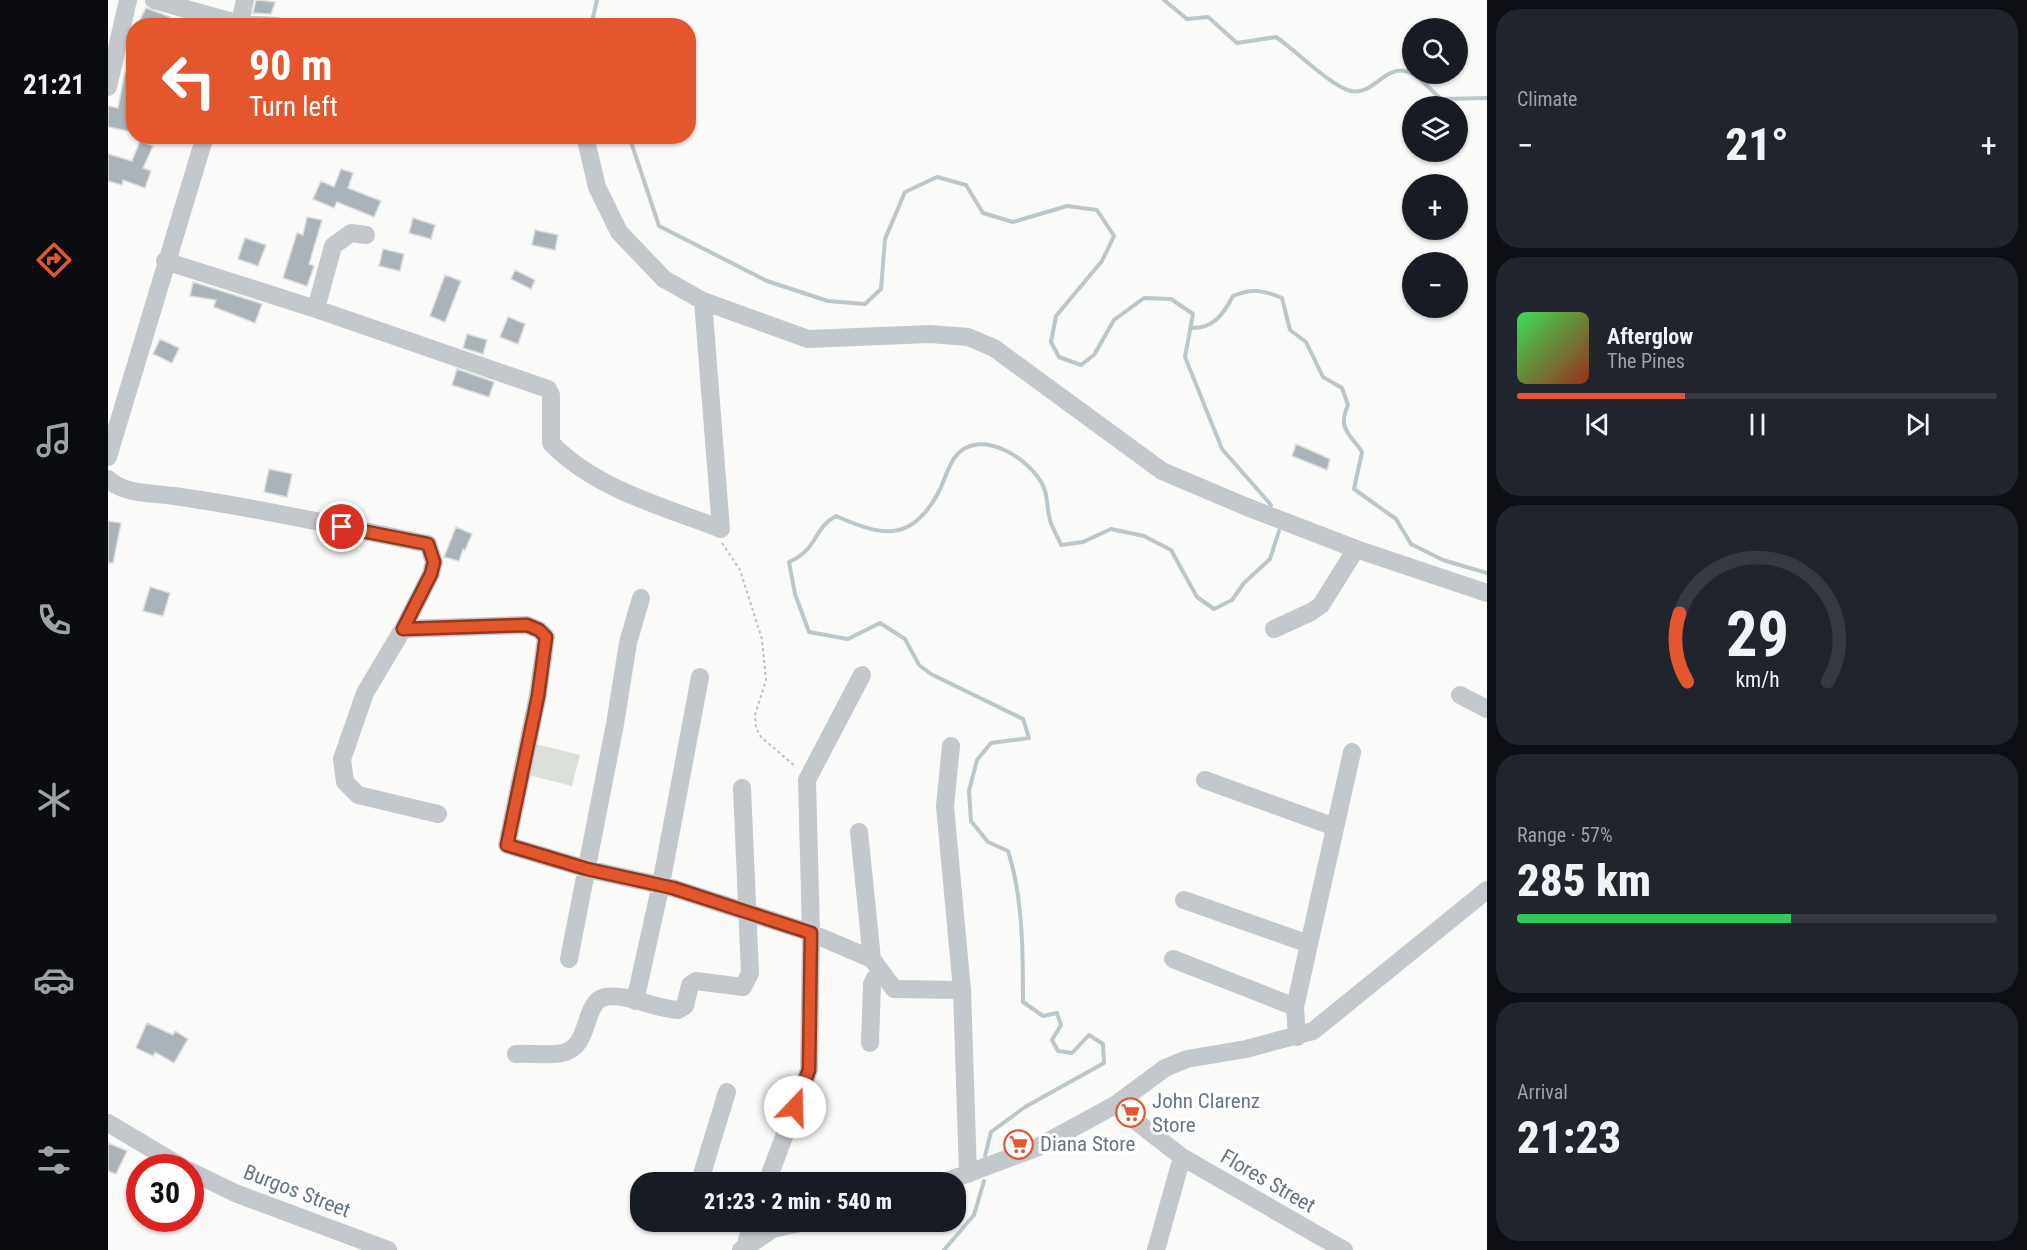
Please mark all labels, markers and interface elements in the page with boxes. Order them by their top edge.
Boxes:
map controls [1402,18,1468,318]
button: search [1402,18,1468,84]
text: 90 m [249,41,332,90]
icon: left [150,42,228,120]
text: 21:21 [23,69,85,101]
text: Climate [1517,87,1577,111]
text: Turn left [249,91,338,123]
button: layers [1402,96,1468,162]
text: 21° [1725,118,1789,171]
text: − [1517,126,1534,165]
text: + [1981,126,1997,165]
button: + [1402,174,1468,240]
icon: directions [33,239,75,281]
button: − [1402,252,1468,318]
text: Afterglow [1607,324,1693,349]
text: The Pines [1607,349,1685,373]
icon: previous [1581,408,1614,441]
icon: pause [1741,408,1774,441]
icon: next [1901,408,1934,441]
icon: music [33,419,75,461]
pin [316,501,367,552]
icon: arrive [325,510,358,543]
text: 29 [1725,598,1789,671]
icon: phone [33,599,75,641]
text: km/h [1735,667,1779,692]
icon: climate [33,779,75,821]
text: Range · 57% [1517,823,1613,847]
text: 285 km [1517,854,1651,907]
icon: car [33,959,75,1001]
position arrow [763,1075,827,1139]
text: Arrival [1517,1080,1568,1104]
place label: John Clarenz Store [1152,1089,1260,1137]
supermarket icon: John Clarenz Store [1115,1097,1147,1129]
text: 21:23 [1517,1111,1621,1164]
supermarket icon: Diana Store [1003,1128,1035,1160]
place label: Diana Store [1040,1132,1136,1156]
icon: filters [33,1139,75,1181]
street label: Flores Street [1216,1144,1320,1218]
speed limit sign: 30 [126,1154,204,1232]
street label: Burgos Street [240,1160,354,1222]
text: 21:23 · 2 min · 540 m [704,1189,892,1214]

